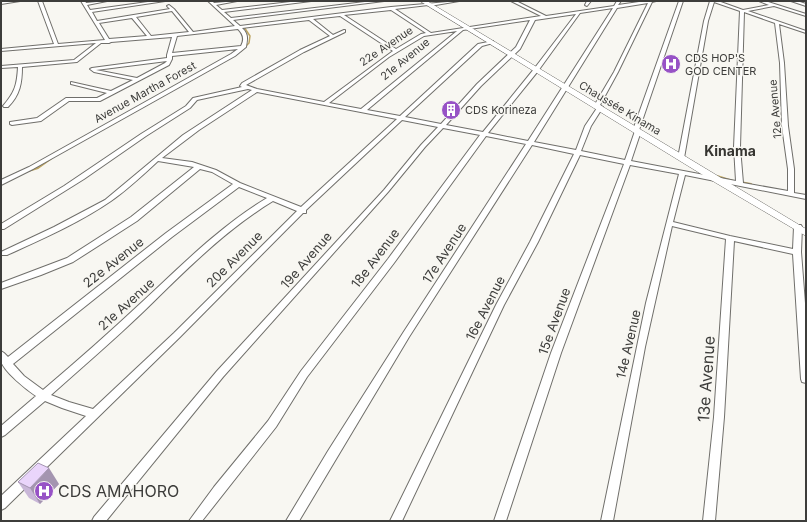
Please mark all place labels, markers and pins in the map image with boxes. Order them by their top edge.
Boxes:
place label: CDS HOP'S GOD CENTER [685,51,756,78]
hospital icon: CDS HOP'S GOD CENTER [660,53,682,75]
building icon: CDS Korineza [440,99,462,121]
place label: CDS Korineza [465,103,537,117]
hospital icon: CDS AMAHORO [33,480,55,502]
place label: CDS AMAHORO [58,481,179,501]

